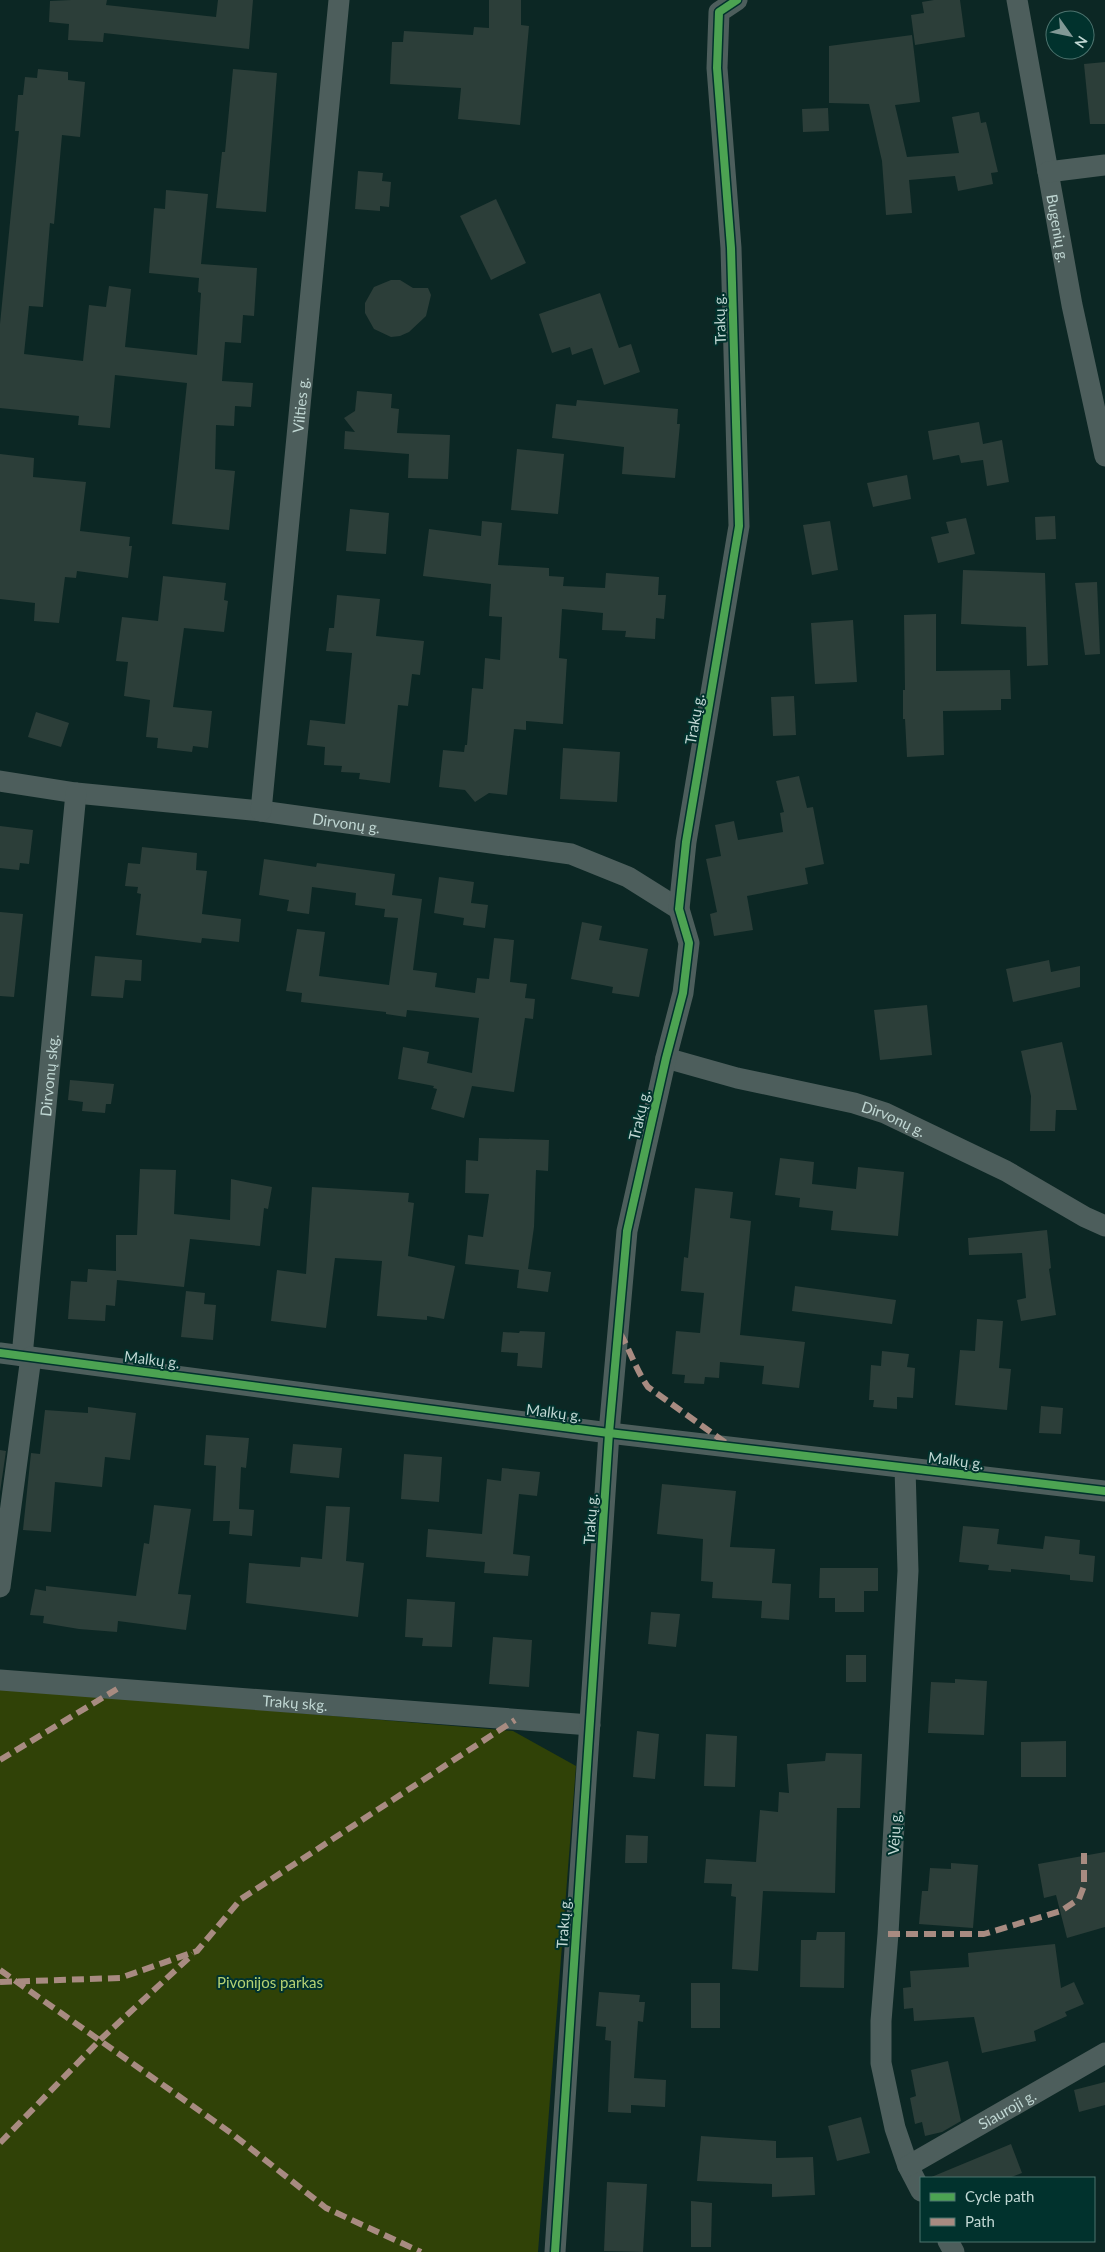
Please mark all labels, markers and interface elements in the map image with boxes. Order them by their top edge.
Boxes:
north arrow [1045,10,1095,60]
text: N [1071,33,1091,52]
street label: Bugenių g. [1043,193,1073,264]
street label: Trakų g. [709,293,729,345]
street label: Vilties g. [288,376,312,434]
street label: Trakų g. [681,692,707,746]
street label: Dirvonų g. [311,809,381,836]
street label: Dirvonų skg. [36,1033,62,1117]
street label: Trakų g. [624,1088,654,1142]
street label: Dirvonų g. [859,1097,929,1140]
street label: Malkų g. [123,1347,181,1371]
street label: Malkų g. [525,1400,583,1424]
street label: Malkų g. [927,1448,985,1472]
street label: Trakų g. [579,1493,601,1545]
street label: Trakų skg. [262,1691,328,1714]
street label: Vėjų g. [884,1811,904,1855]
street label: Trakų g. [552,1897,574,1949]
park label: Pivonijos parkas [217,1973,323,1991]
street label: Siauroji g. [975,2086,1039,2133]
legend [920,2177,1095,2242]
text: Cycle path [965,2187,1034,2205]
text: Path [965,2212,995,2230]

